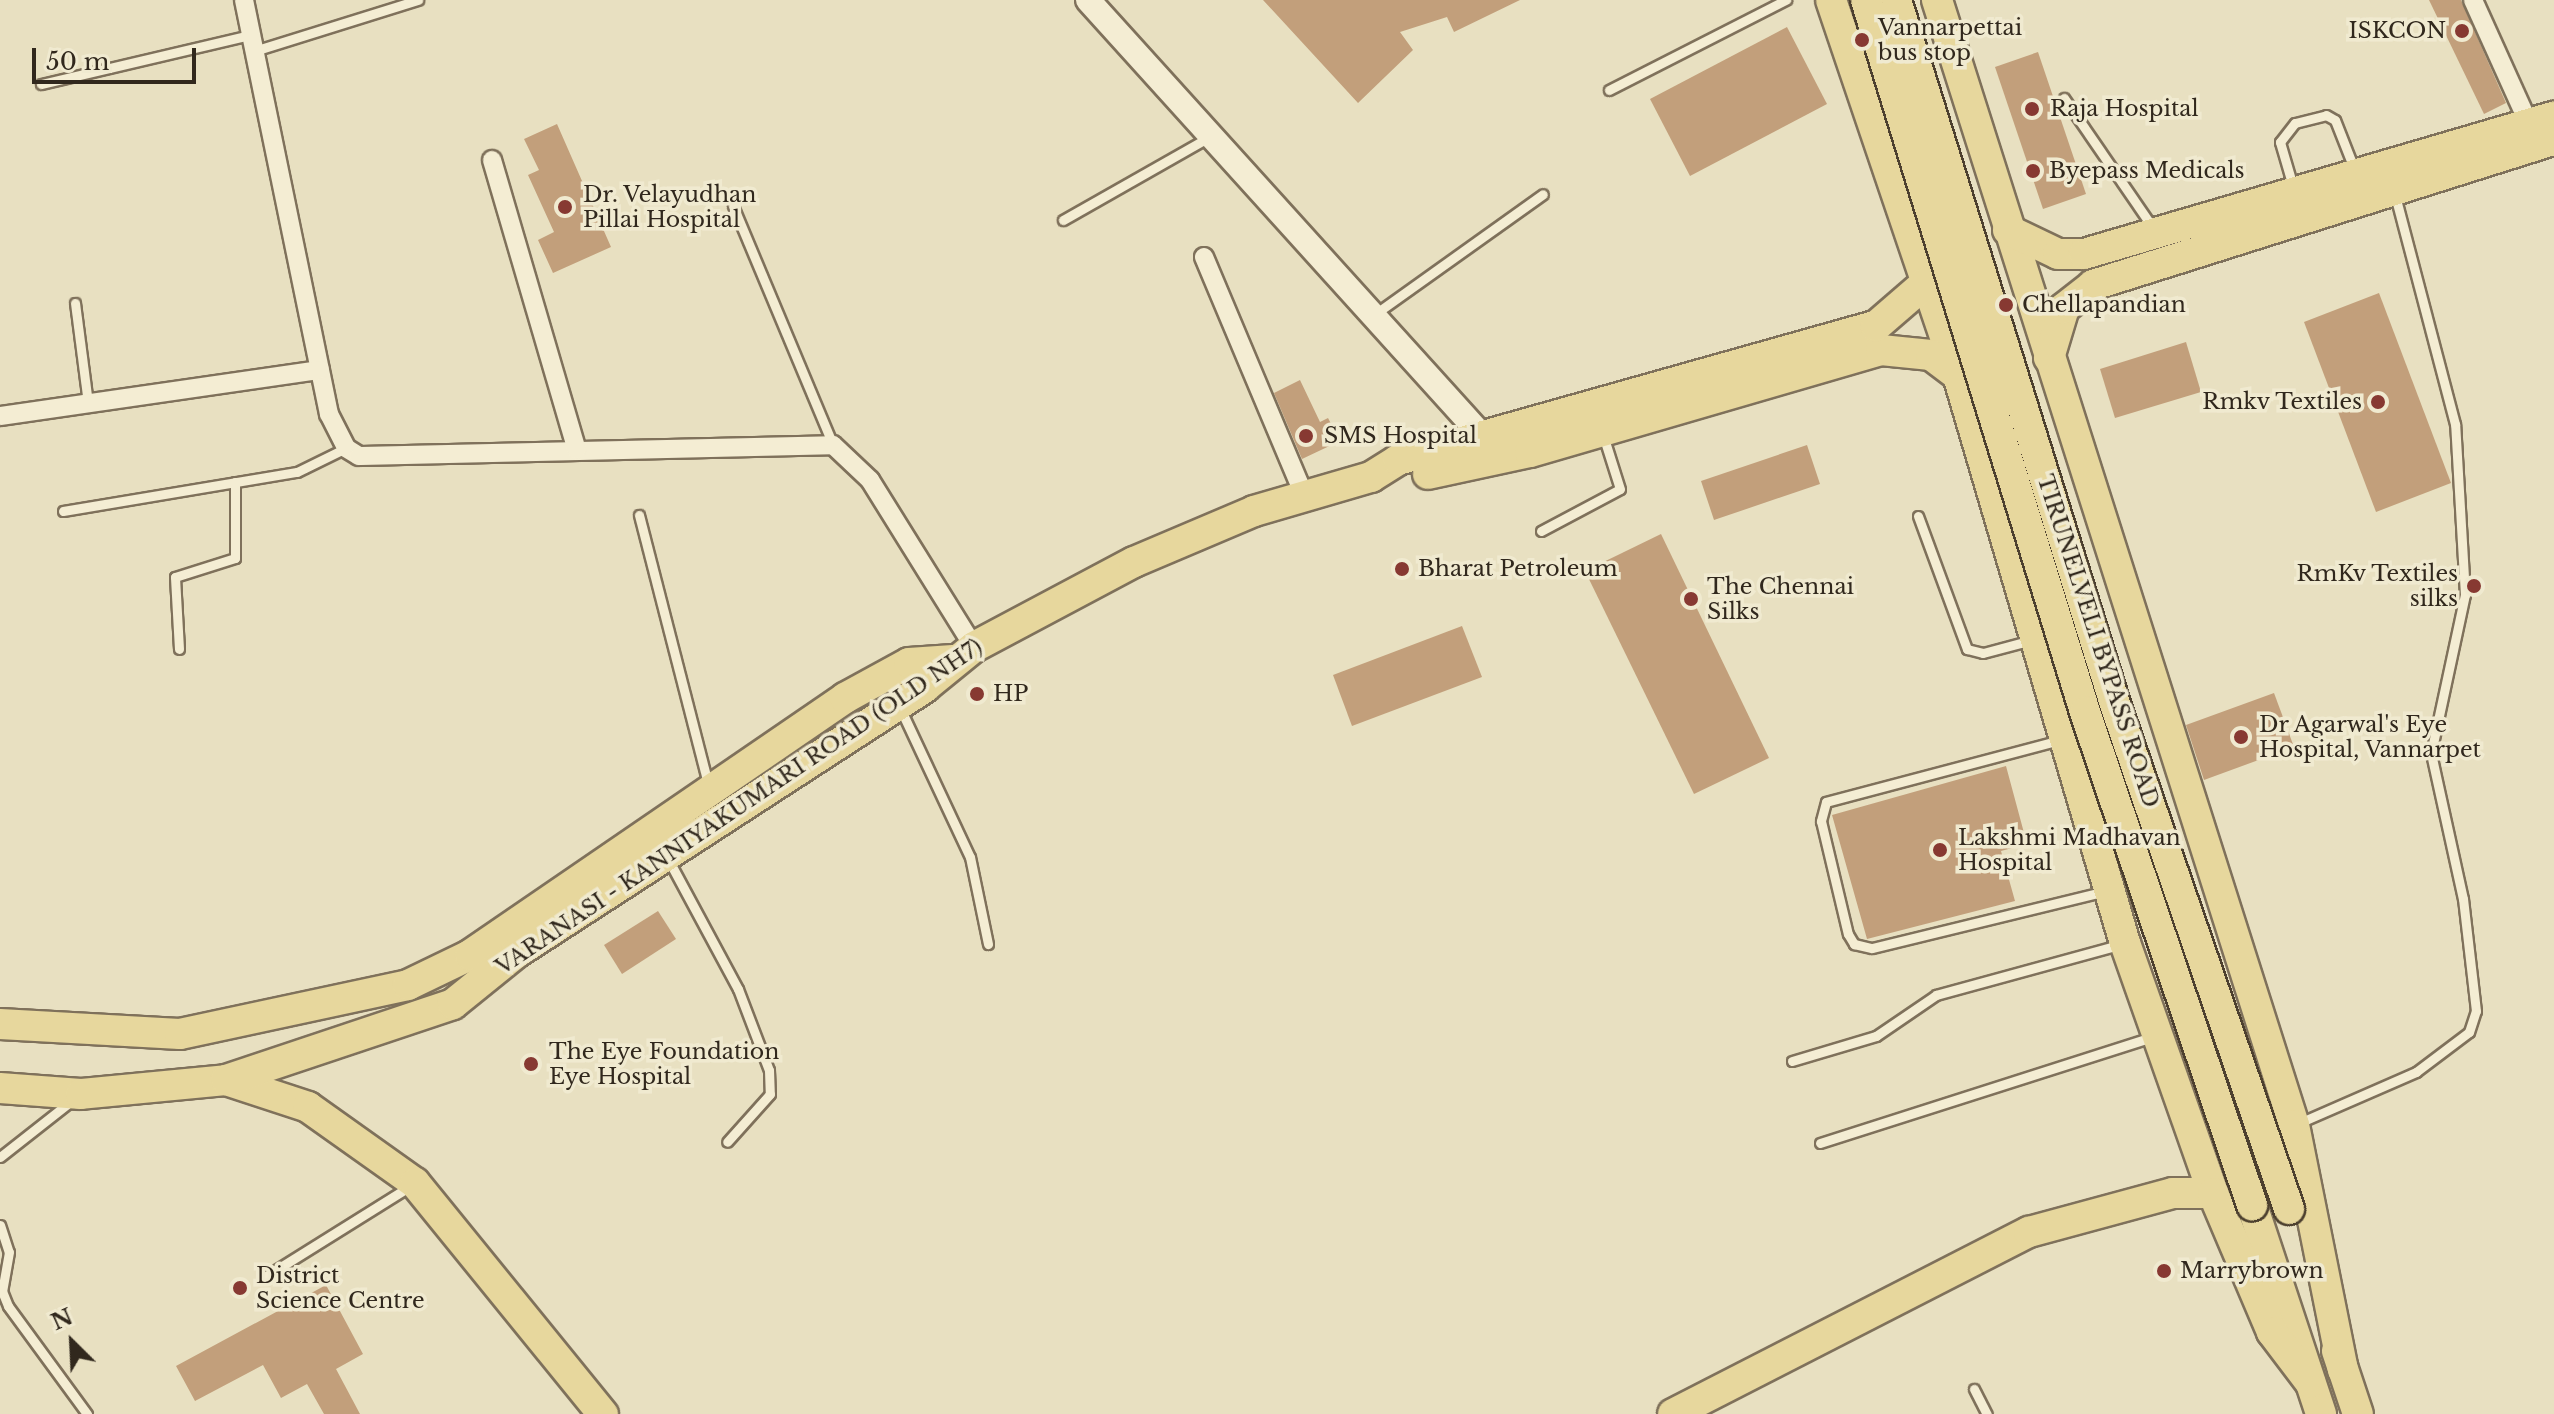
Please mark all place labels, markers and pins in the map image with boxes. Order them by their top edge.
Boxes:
place label: Vannarpettai bus stop [1878,14,2022,66]
place label: ISKCON [2348,18,2446,44]
marker: ISKCON [2453,22,2471,40]
marker: Vannarpettai bus stop [1853,31,1871,49]
place label: Raja Hospital [2050,96,2199,122]
marker: Raja Hospital [2021,98,2043,120]
place label: Byepass Medicals [2049,158,2245,184]
marker: Byepass Medicals [2024,162,2042,180]
place label: Dr. Velayudhan Pillai Hospital [583,181,757,232]
marker: Dr. Velayudhan Pillai Hospital [554,196,576,218]
place label: Chellapandian [2022,292,2186,318]
marker: Chellapandian [1997,296,2015,314]
place label: Rmkv Textiles [2201,389,2362,415]
marker: Rmkv Textiles [2369,393,2387,411]
place label: SMS Hospital [1324,423,1477,449]
marker: SMS Hospital [1295,425,1317,447]
place label: Bharat Petroleum [1418,556,1618,582]
marker: Bharat Petroleum [1393,560,1411,578]
place label: RmKv Textiles silks [2295,560,2458,612]
place label: The Chennai Silks [1707,573,1854,624]
marker: RmKv Textiles silks [2465,577,2483,595]
marker: The Chennai Silks [1682,590,1700,608]
place label: HP [993,681,1028,707]
marker: HP [968,685,986,703]
place label: Dr Agarwal's Eye Hospital, Vannarpet [2259,711,2482,762]
marker: Dr Agarwal's Eye Hospital, Vannarpet [2230,726,2252,748]
place label: Lakshmi Madhavan Hospital [1958,824,2181,876]
marker: Lakshmi Madhavan Hospital [1929,839,1951,861]
place label: The Eye Foundation Eye Hospital [549,1038,779,1090]
marker: The Eye Foundation Eye Hospital [520,1053,542,1075]
place label: Marrybrown [2180,1258,2324,1284]
place label: District Science Centre [256,1262,425,1314]
marker: Marrybrown [2155,1262,2173,1280]
marker: District Science Centre [231,1279,249,1297]

